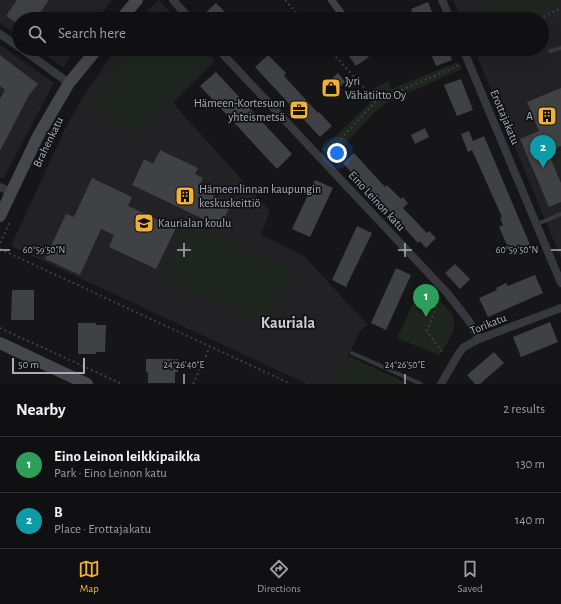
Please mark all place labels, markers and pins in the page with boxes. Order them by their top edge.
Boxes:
place label: Jyri Vähätiitto Oy [345,75,406,102]
shop icon: Jyri Vähätiitto Oy [320,77,342,99]
place label: Hämeen-Kortesuon yhteismetsä [194,97,285,124]
office icon: Hämeen-Kortesuon yhteismetsä [288,99,310,121]
building icon: A [536,105,558,127]
place label: A [526,110,533,122]
pin: 2 [530,135,556,168]
place label: Hämeenlinnan kaupungin keskuskeittiö [199,183,321,209]
building icon: Hämeenlinnan kaupungin keskuskeittiö [174,185,196,207]
school or university icon: Kaurialan koulu [133,212,155,234]
place label: Kaurialan koulu [158,217,231,229]
pin: 1 [413,284,439,317]

